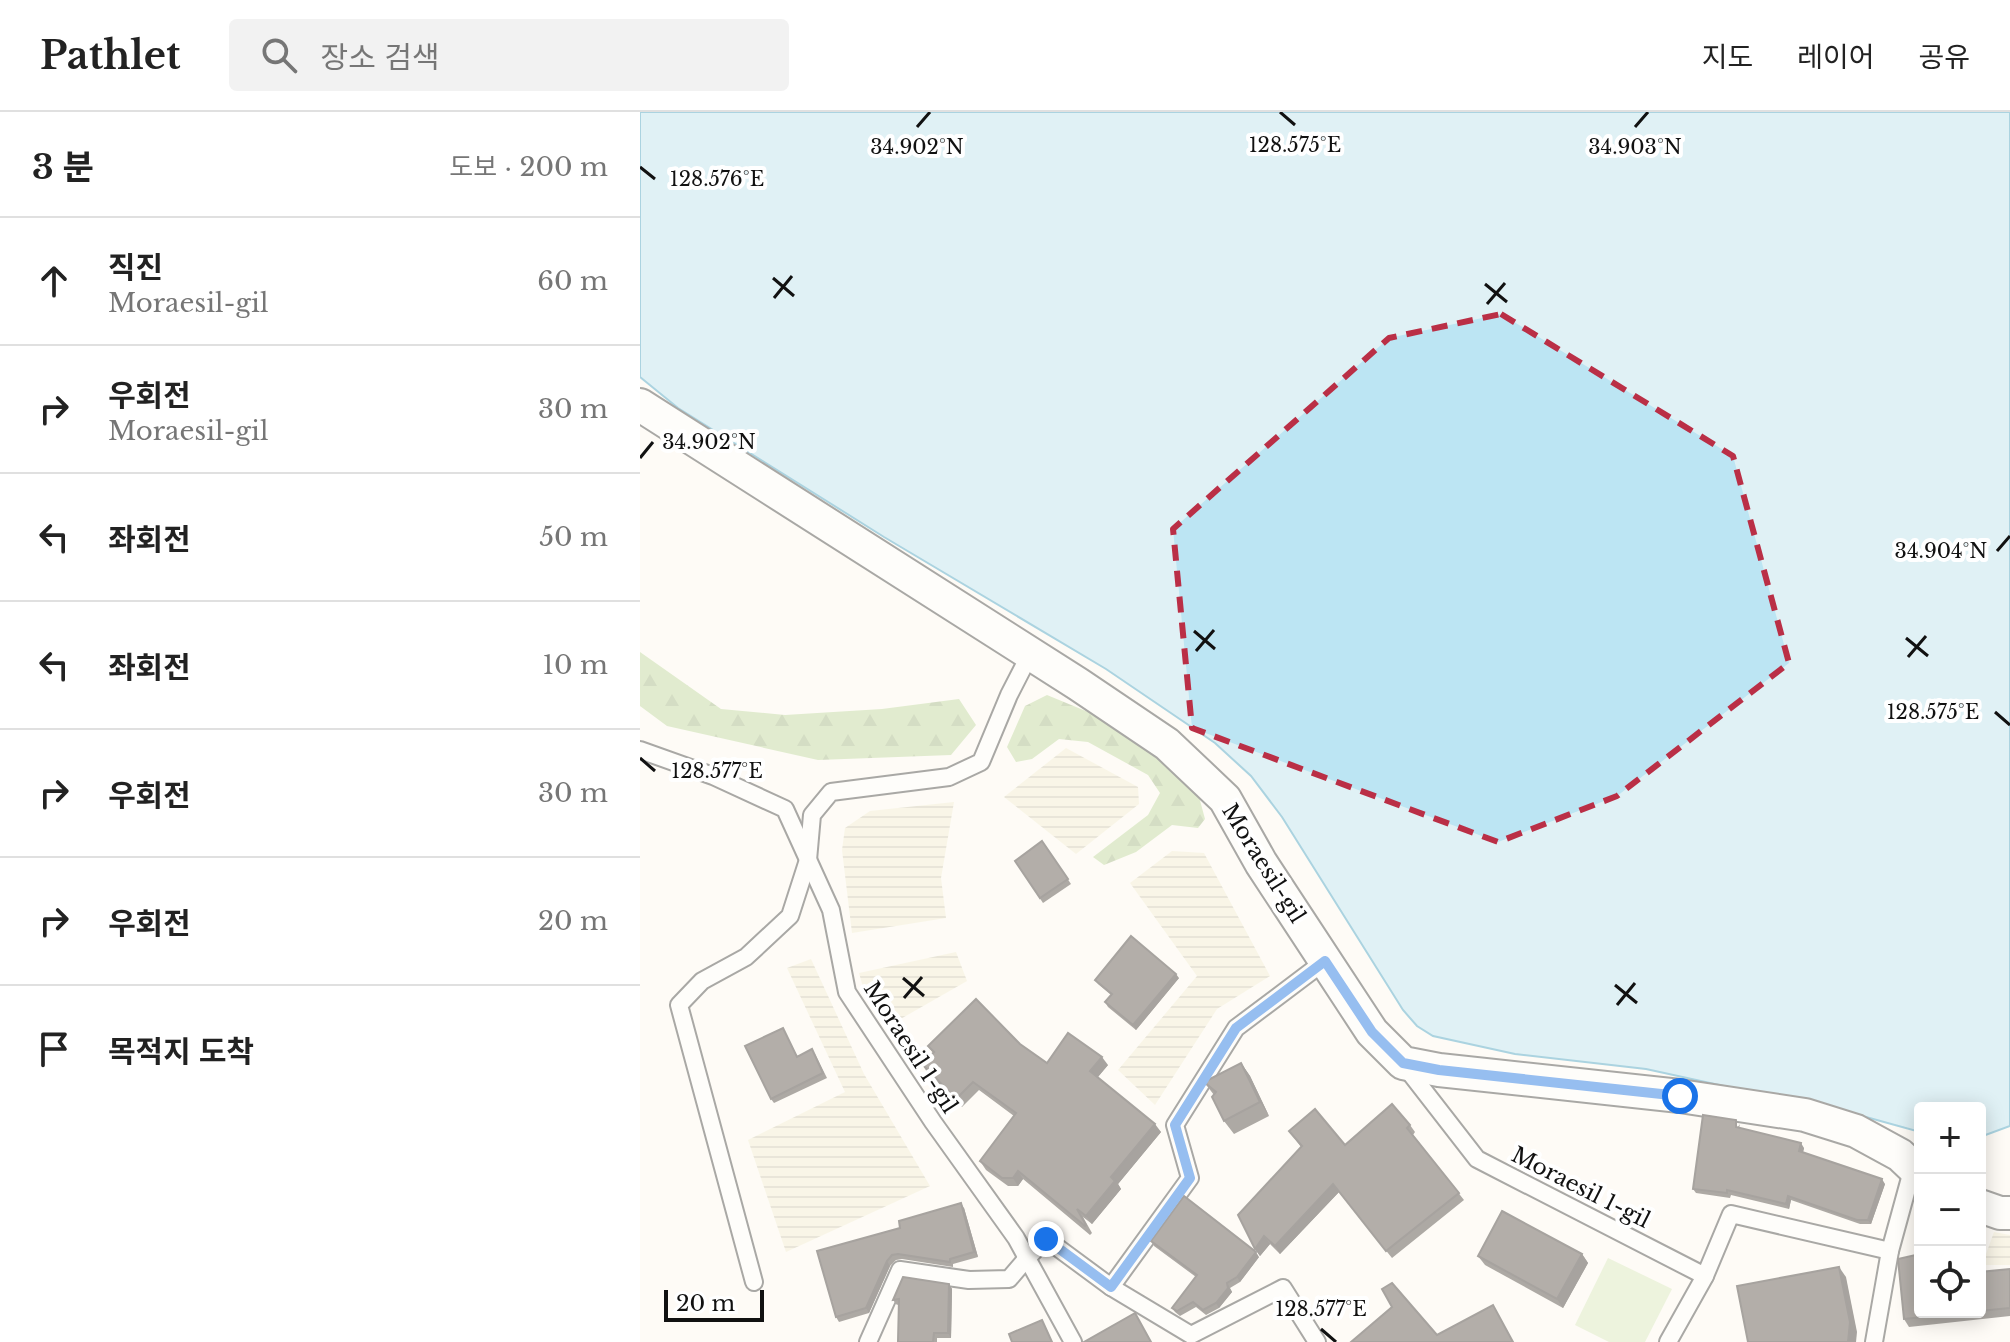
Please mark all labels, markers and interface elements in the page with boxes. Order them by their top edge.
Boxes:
search box [229,19,789,91]
text: Pathlet [40,32,181,79]
icon: search [257,33,301,77]
text: 장소 검색 [321,39,440,76]
text: 지도 [1702,40,1753,75]
text: 레이어 [1797,40,1874,75]
text: 공유 [1918,40,1970,75]
text: 128.575°E [1249,133,1341,157]
text: 34.902°N [870,135,964,159]
text: 34.903°N [1588,135,1682,159]
text: 3 분 [32,146,94,188]
text: 도보 · 200 m [449,151,608,183]
text: 128.576°E [670,167,764,191]
text: 직진 [108,249,163,286]
icon: ahead [32,259,76,303]
text: 60 m [537,265,608,297]
text: Moraesil-gil [108,287,268,319]
text: 우회전 [108,377,191,414]
icon: right [32,387,76,431]
text: 30 m [538,393,608,425]
text: Moraesil-gil [108,415,268,447]
text: 34.902°N [662,430,756,454]
icon: left [32,515,76,559]
text: 좌회전 [108,521,191,558]
text: 50 m [539,521,608,553]
text: 34.904°N [1895,539,1987,563]
icon: left [32,643,76,687]
text: 좌회전 [108,649,191,686]
text: 10 m [542,649,608,681]
text: 128.575°E [1887,700,1979,724]
text: 128.577°E [671,759,763,783]
icon: right [32,771,76,815]
text: 우회전 [108,777,191,814]
text: 30 m [538,777,608,809]
street label: Moraesil-gil [1216,799,1311,928]
icon: right [32,899,76,943]
text: 우회전 [108,905,191,942]
text: 20 m [538,905,608,937]
street label: Moraesil 1-gil [858,976,963,1118]
icon: arrive [32,1027,76,1071]
text: 목적지 도착 [108,1033,254,1070]
route start [1662,1078,1698,1114]
map controls [1914,1102,1986,1318]
button: + [1914,1102,1986,1174]
street label: Moraesil 1-gil [1507,1141,1655,1234]
button: − [1914,1174,1986,1246]
route end [1028,1221,1064,1257]
button: locate [1914,1246,1986,1318]
scale bar [664,1286,764,1322]
text: 20 m [676,1290,735,1317]
text: 128.577°E [1275,1297,1367,1321]

